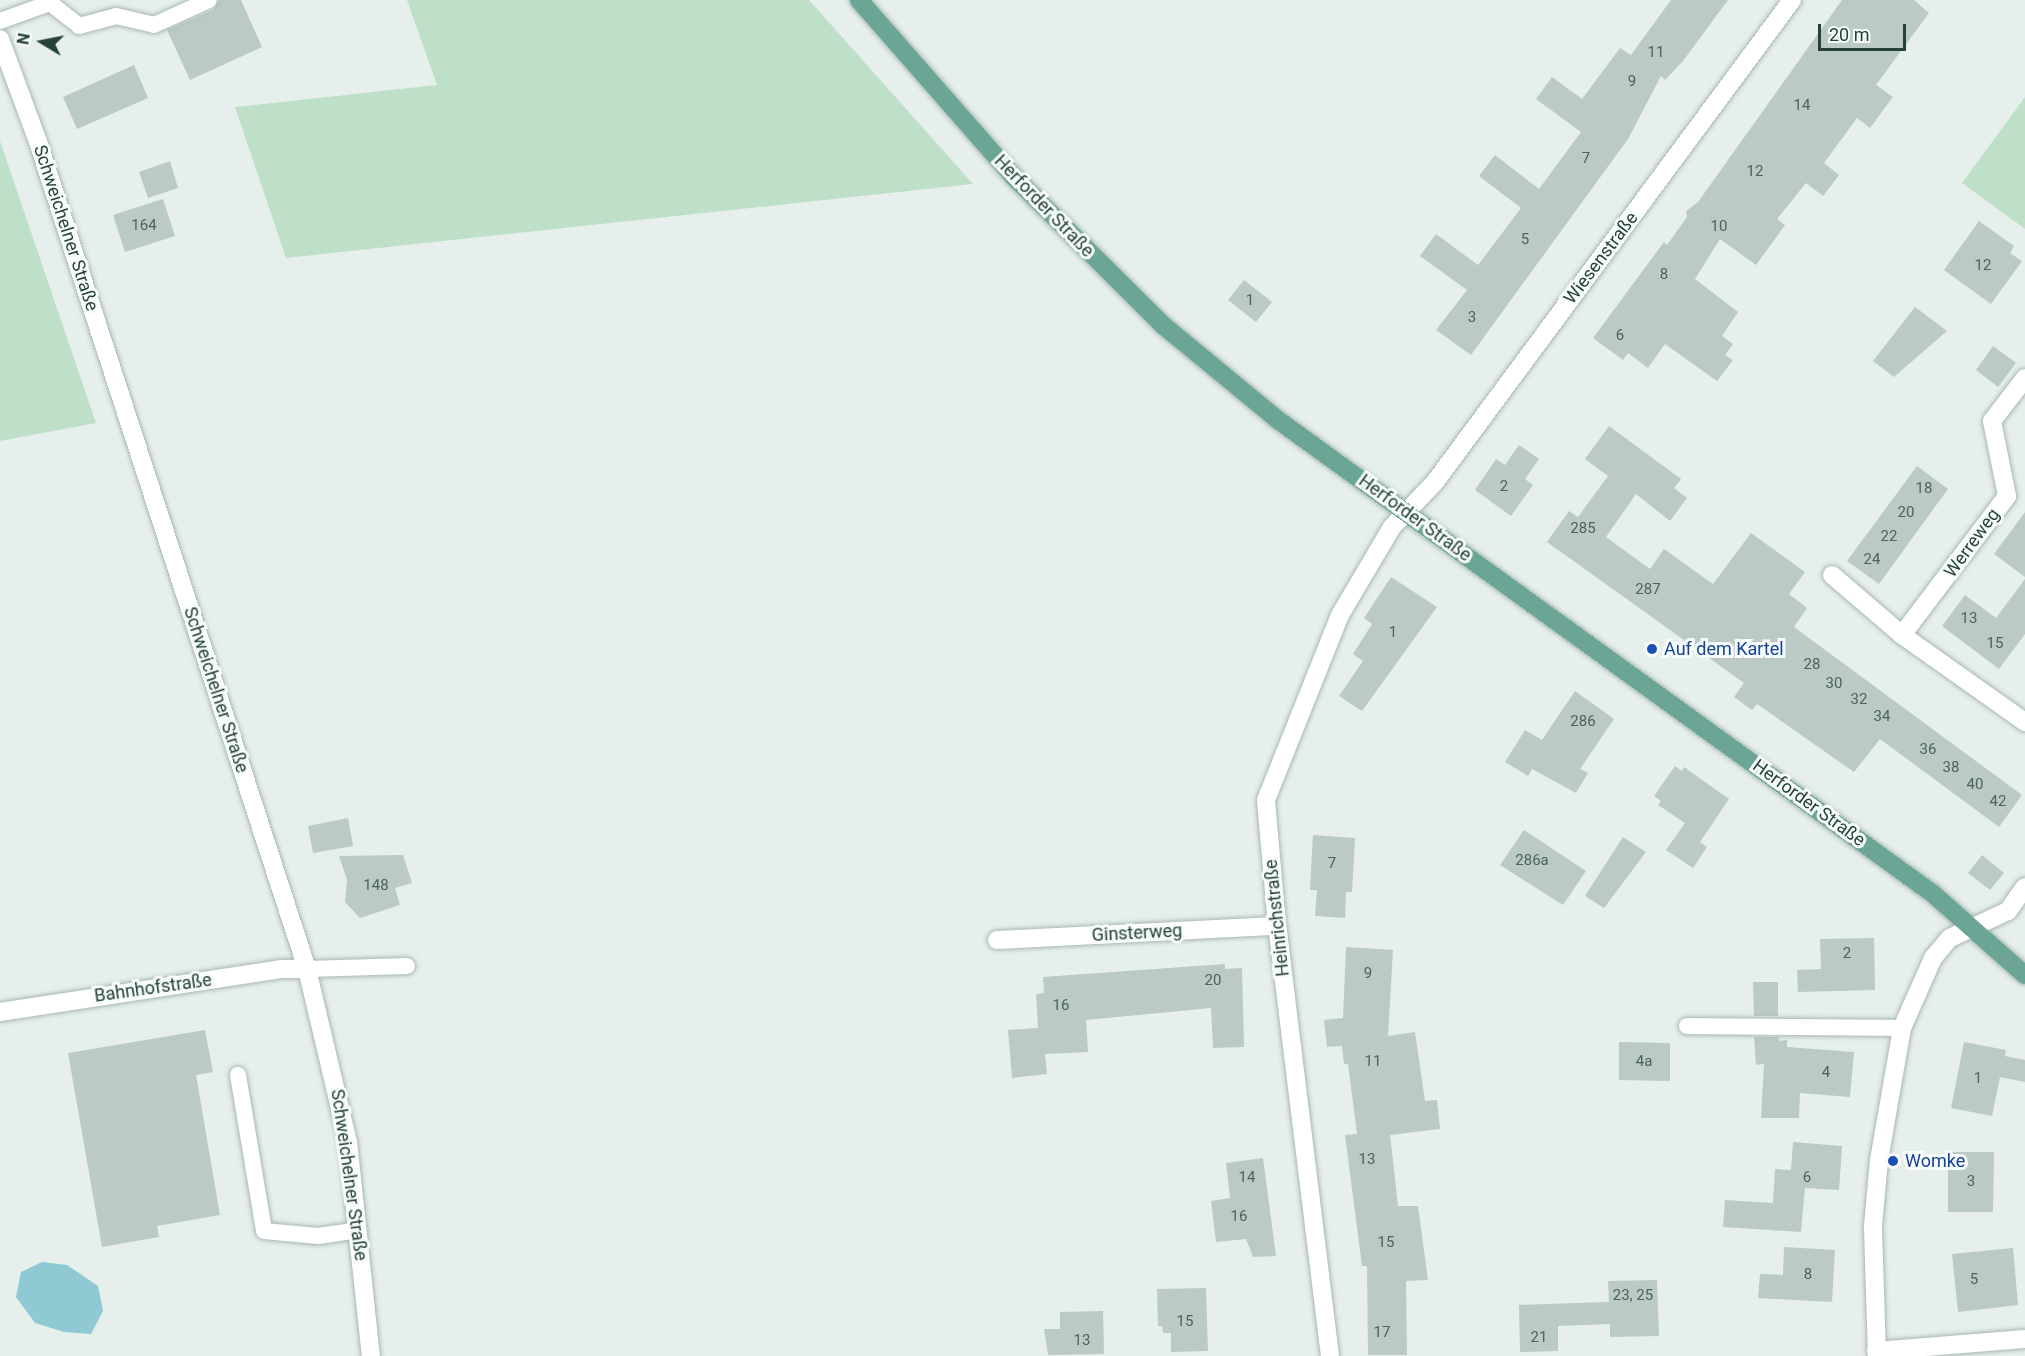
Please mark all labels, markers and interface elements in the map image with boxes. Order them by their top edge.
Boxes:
north arrow [12,12,72,72]
scale bar [1821,12,1910,50]
text: 20 m [1829,24,1869,45]
text: N [13,32,34,46]
house number: 11 [1648,44,1664,62]
house number: 9 [1628,73,1636,91]
house number: 14 [1794,97,1810,115]
street label: Schweichelner Straße [29,142,103,314]
street label: Herforder Straße [990,150,1098,262]
house number: 7 [1582,150,1590,168]
house number: 12 [1747,163,1763,181]
street label: Wiesenstraße [1559,208,1643,308]
house number: 164 [131,217,157,235]
house number: 10 [1711,218,1727,236]
house number: 5 [1521,231,1529,249]
house number: 12 [1975,257,1991,275]
house number: 8 [1660,266,1668,284]
house number: 1 [1246,292,1254,310]
house number: 3 [1468,309,1476,327]
house number: 6 [1616,327,1624,345]
street label: Herforder Straße [1355,470,1475,566]
house number: 2 [1500,478,1508,496]
house number: 18 [1916,480,1932,498]
house number: 20 [1898,504,1914,522]
street label: Werreweg [1940,504,2004,582]
house number: 285 [1570,520,1596,538]
house number: 22 [1881,528,1897,546]
house number: 24 [1864,551,1880,569]
house number: 287 [1635,581,1661,599]
street label: Schweichelner Straße [179,604,253,776]
house number: 13 [1961,610,1977,628]
house number: 1 [1389,624,1397,642]
house number: 15 [1987,635,2003,653]
place label: Auf dem Kartel [1664,638,1784,660]
marker: Auf dem Kartel [1645,642,1659,656]
house number: 28 [1804,656,1820,674]
house number: 30 [1826,675,1842,693]
house number: 32 [1851,691,1867,709]
house number: 34 [1874,708,1890,726]
house number: 286 [1570,713,1596,731]
house number: 36 [1920,741,1936,759]
street label: Herforder Straße [1749,755,1869,851]
house number: 38 [1943,759,1959,777]
house number: 40 [1967,776,1983,794]
house number: 42 [1990,793,2006,811]
house number: 286a [1515,852,1549,870]
house number: 7 [1328,855,1336,873]
street label: Heinrichstraße [1260,858,1294,978]
house number: 148 [363,877,389,895]
street label: Ginsterweg [1091,920,1183,946]
house number: 2 [1843,945,1851,963]
house number: 9 [1364,965,1372,983]
street label: Bahnhofstraße [93,969,213,1007]
house number: 20 [1205,972,1221,990]
house number: 16 [1053,997,1069,1015]
house number: 11 [1365,1053,1381,1071]
house number: 4a [1636,1053,1652,1071]
house number: 4 [1822,1064,1830,1082]
house number: 1 [1974,1070,1982,1088]
street label: Schweichelner Straße [326,1088,372,1262]
place label: Womke [1905,1150,1965,1172]
house number: 13 [1359,1151,1375,1169]
marker: Womke [1886,1154,1900,1168]
house number: 14 [1239,1169,1255,1187]
house number: 6 [1803,1169,1811,1187]
house number: 3 [1967,1173,1975,1191]
house number: 16 [1231,1208,1247,1226]
house number: 15 [1378,1234,1394,1252]
house number: 8 [1804,1266,1812,1284]
house number: 5 [1970,1271,1978,1289]
house number: 23, 25 [1613,1287,1653,1305]
house number: 15 [1177,1313,1193,1331]
house number: 17 [1374,1324,1390,1342]
house number: 21 [1531,1329,1547,1347]
house number: 13 [1074,1332,1090,1350]

